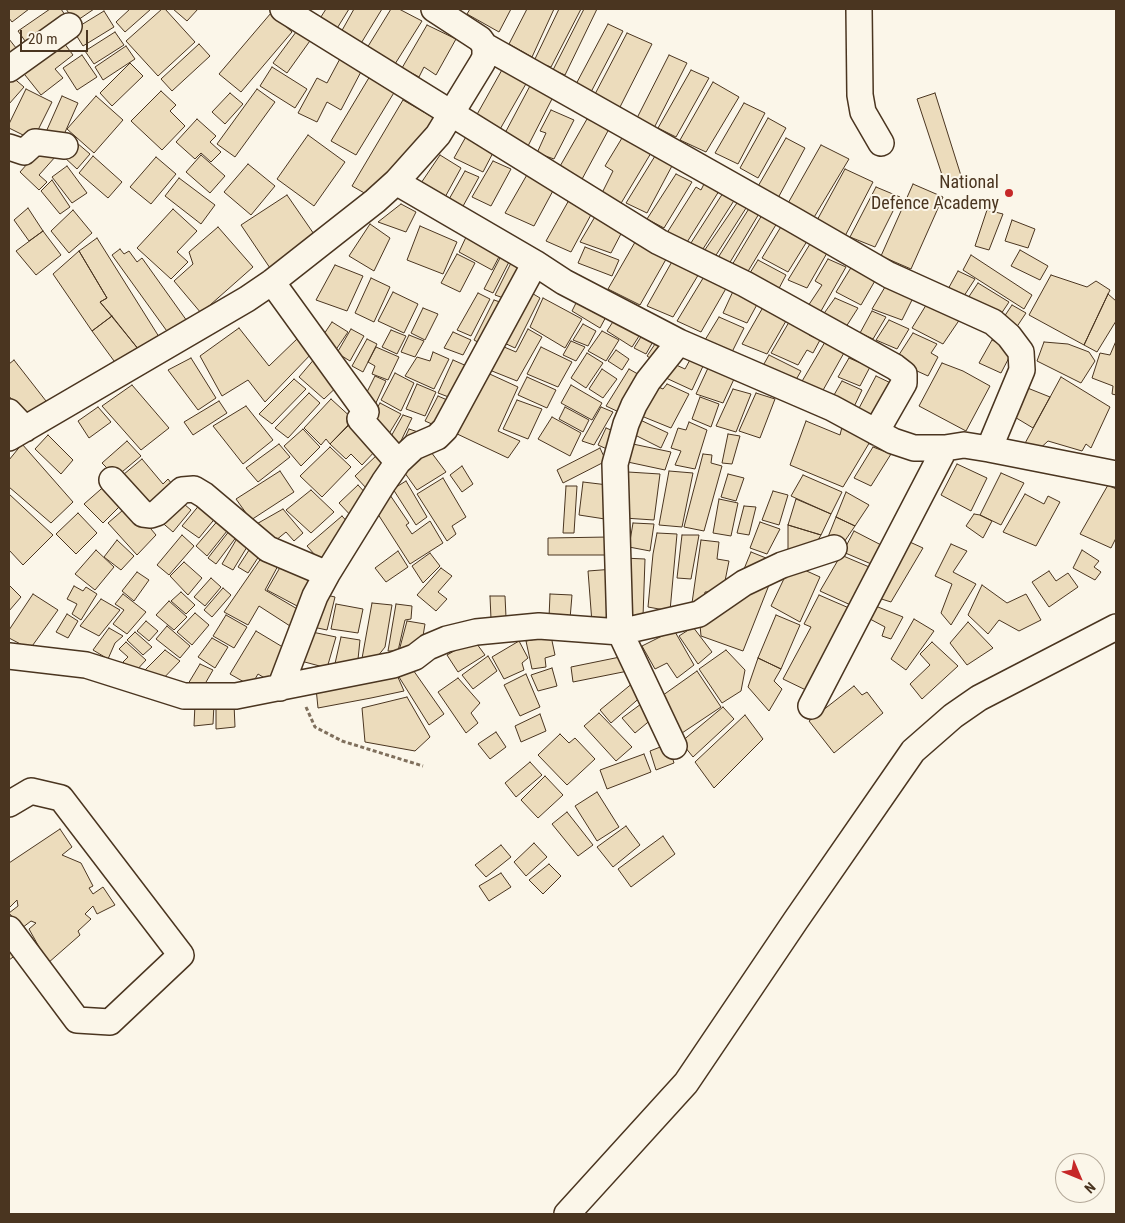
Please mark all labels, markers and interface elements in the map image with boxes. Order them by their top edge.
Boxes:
scale bar [22,20,90,52]
text: 20 m [28,30,58,48]
place label: National Defence Academy [871,172,999,214]
marker: National Defence Academy [1003,187,1015,199]
north arrow [1055,1153,1105,1203]
text: N [1081,1179,1099,1197]

